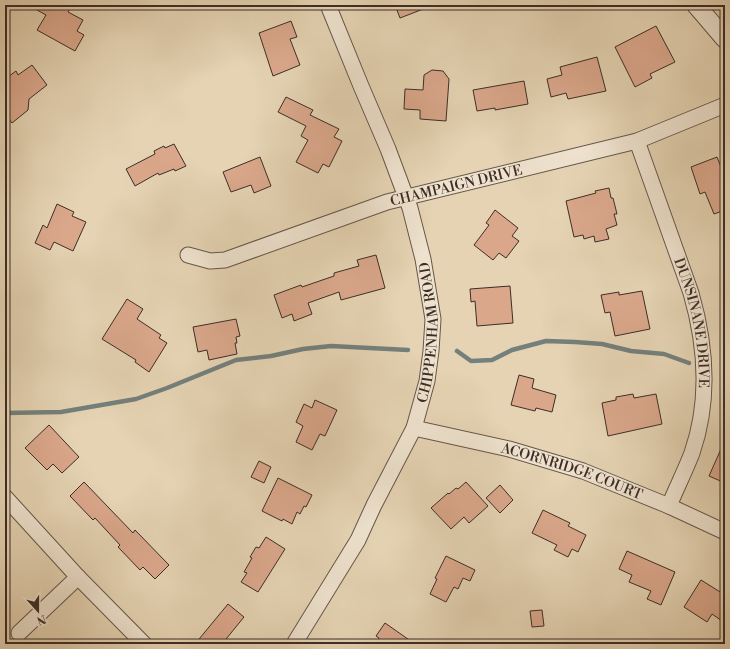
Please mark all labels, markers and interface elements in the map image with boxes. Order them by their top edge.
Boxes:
street label: CHAMPAIGN DRIVE [388,161,524,211]
street label: DUNSINANE DRIVE [669,256,712,388]
street label: CHIPPENHAM ROAD [413,260,443,405]
street label: ACORNRIDGE COURT [498,439,645,504]
north arrow [18,591,58,631]
text: N [34,611,48,628]

